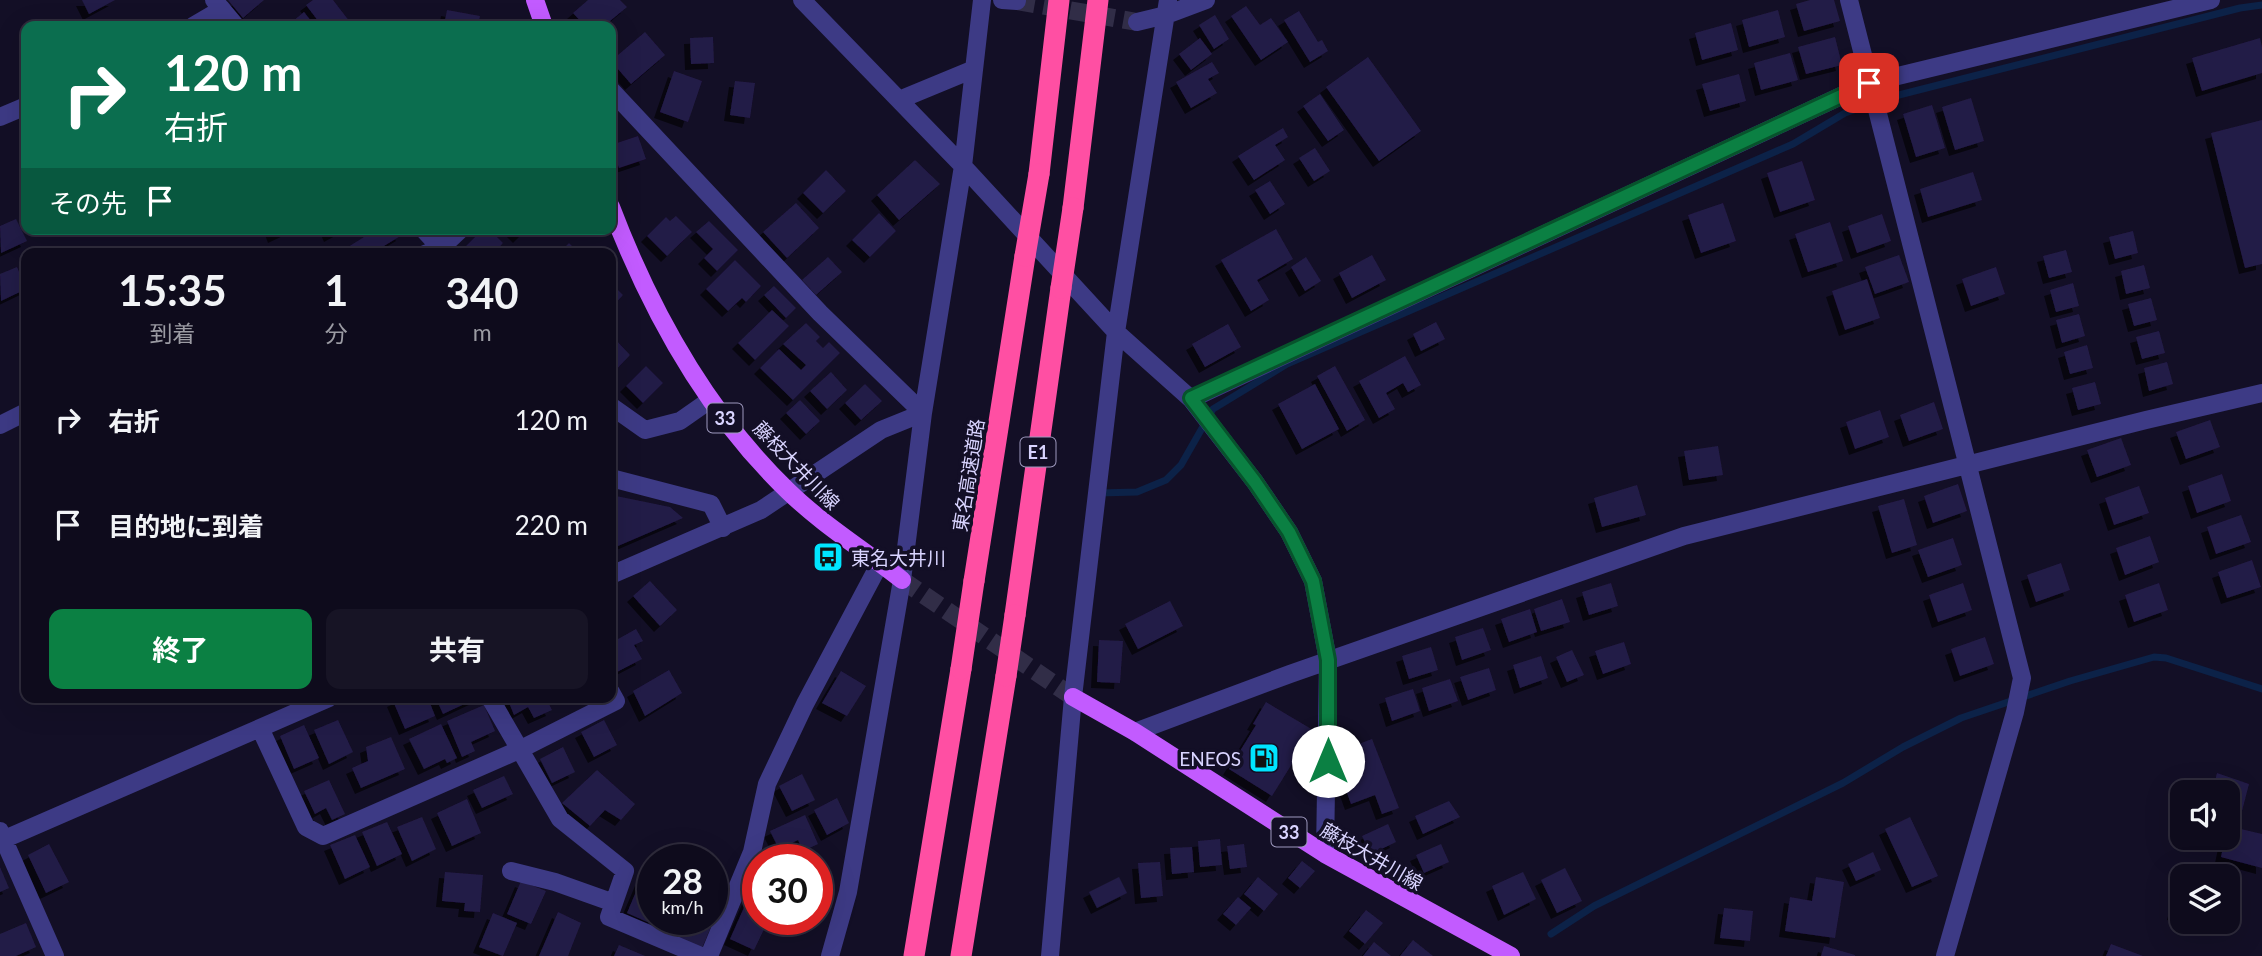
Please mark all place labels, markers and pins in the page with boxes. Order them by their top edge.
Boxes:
pin [1839,53,1899,113]
bus stop icon: 東名大井川 [811,540,845,574]
place label: 東名大井川 [851,546,946,569]
fuel station icon: ENEOS [1247,741,1281,775]
place label: ENEOS [1179,747,1241,770]

